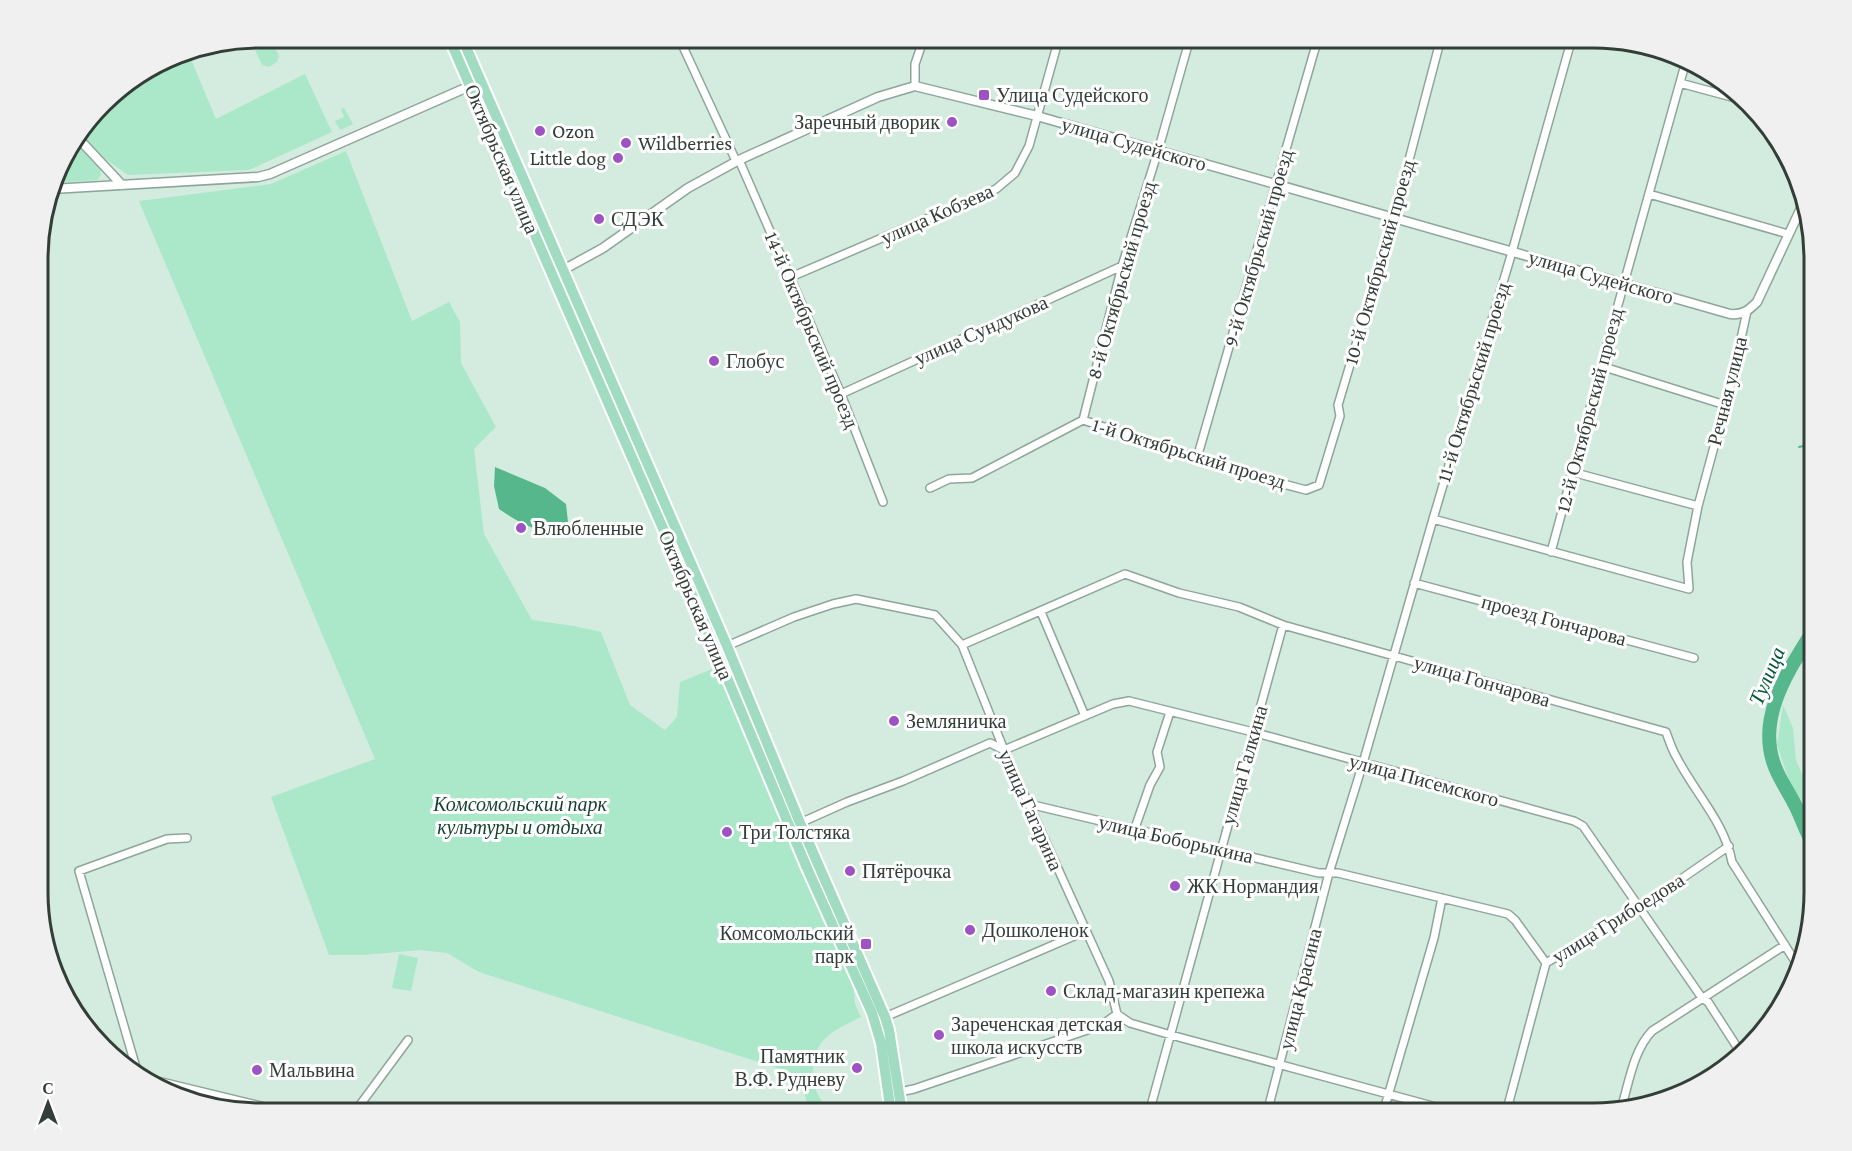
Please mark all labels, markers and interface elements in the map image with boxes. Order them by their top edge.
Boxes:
street label: Октябрьская улица [460,81,544,238]
place label: Улица Судейского [996,84,1149,107]
marker: Улица Судейского [977,88,991,102]
place label: Заречный дворик [794,111,940,134]
street label: улица Судейского [1059,113,1209,176]
marker: Заречный дворик [945,115,959,129]
place label: Ozon [552,120,595,142]
marker: Ozon [533,124,547,138]
place label: Wildberries [638,132,732,154]
marker: Wildberries [619,136,633,150]
place label: Little dog [530,147,606,170]
street label: 9-й Октябрьский проезд [1219,147,1298,349]
marker: Little dog [611,151,625,165]
street label: 10-й Октябрьский проезд [1339,157,1420,367]
street label: 8-й Октябрьский проезд [1082,178,1161,382]
street label: улица Кобзева [877,179,997,249]
place label: СДЭК [611,208,665,231]
marker: СДЭК [592,212,606,226]
street label: 14-й Октябрьский проезд [760,229,863,432]
street label: улица Судейского [1526,246,1676,309]
street label: 11-й Октябрьский проезд [1432,280,1515,485]
street label: улица Сундукова [911,291,1052,370]
street label: 12-й Октябрьский проезд [1551,306,1628,515]
street label: Речная улица [1703,334,1752,448]
place label: Глобус [726,350,784,373]
marker: Глобус [707,354,721,368]
street label: 1-й Октябрьский проезд [1089,413,1288,494]
place label: Влюбленные [533,517,644,539]
marker: Влюбленные [514,521,528,535]
street label: Октябрьская улица [654,527,738,684]
street label: проезд Гончарова [1479,590,1629,651]
water label: Тулица [1744,643,1790,709]
street label: улица Гончарова [1411,651,1553,712]
street label: улица Галкина [1216,703,1273,828]
place label: Земляничка [906,710,1007,732]
marker: Земляничка [887,714,901,728]
street label: улица Гагарина [994,746,1068,875]
street label: улица Писемского [1346,749,1501,812]
park label: Комсомольский парк культуры и отдыха [432,793,607,839]
street label: улица Боборыкина [1096,810,1256,869]
place label: Три Толстяка [739,821,850,844]
marker: Три Толстяка [720,825,734,839]
place label: Пятёрочка [862,860,951,883]
marker: Пятёрочка [843,864,857,878]
street label: улица Грибоедова [1548,868,1689,968]
place label: ЖК Нормандия [1187,875,1318,898]
marker: ЖК Нормандия [1168,879,1182,893]
place label: Дошколенок [982,919,1089,942]
place label: Комсомольский парк [719,922,854,968]
marker: Дошколенок [963,923,977,937]
street label: улица Красина [1274,926,1327,1052]
marker: Комсомольский парк [859,937,873,951]
place label: Склад-магазин крепежа [1063,980,1265,1003]
marker: Склад-магазин крепежа [1044,984,1058,998]
place label: Зареченская детская школа искусств [951,1013,1122,1059]
marker: Зареченская детская школа искусств [932,1028,946,1042]
place label: Памятник В.Ф. Рудневу [735,1045,845,1091]
place label: Мальвина [269,1059,355,1081]
marker: Памятник В.Ф. Рудневу [850,1061,864,1075]
marker: Мальвина [250,1063,264,1077]
north arrow [18,1073,78,1133]
text: С [42,1080,54,1097]

